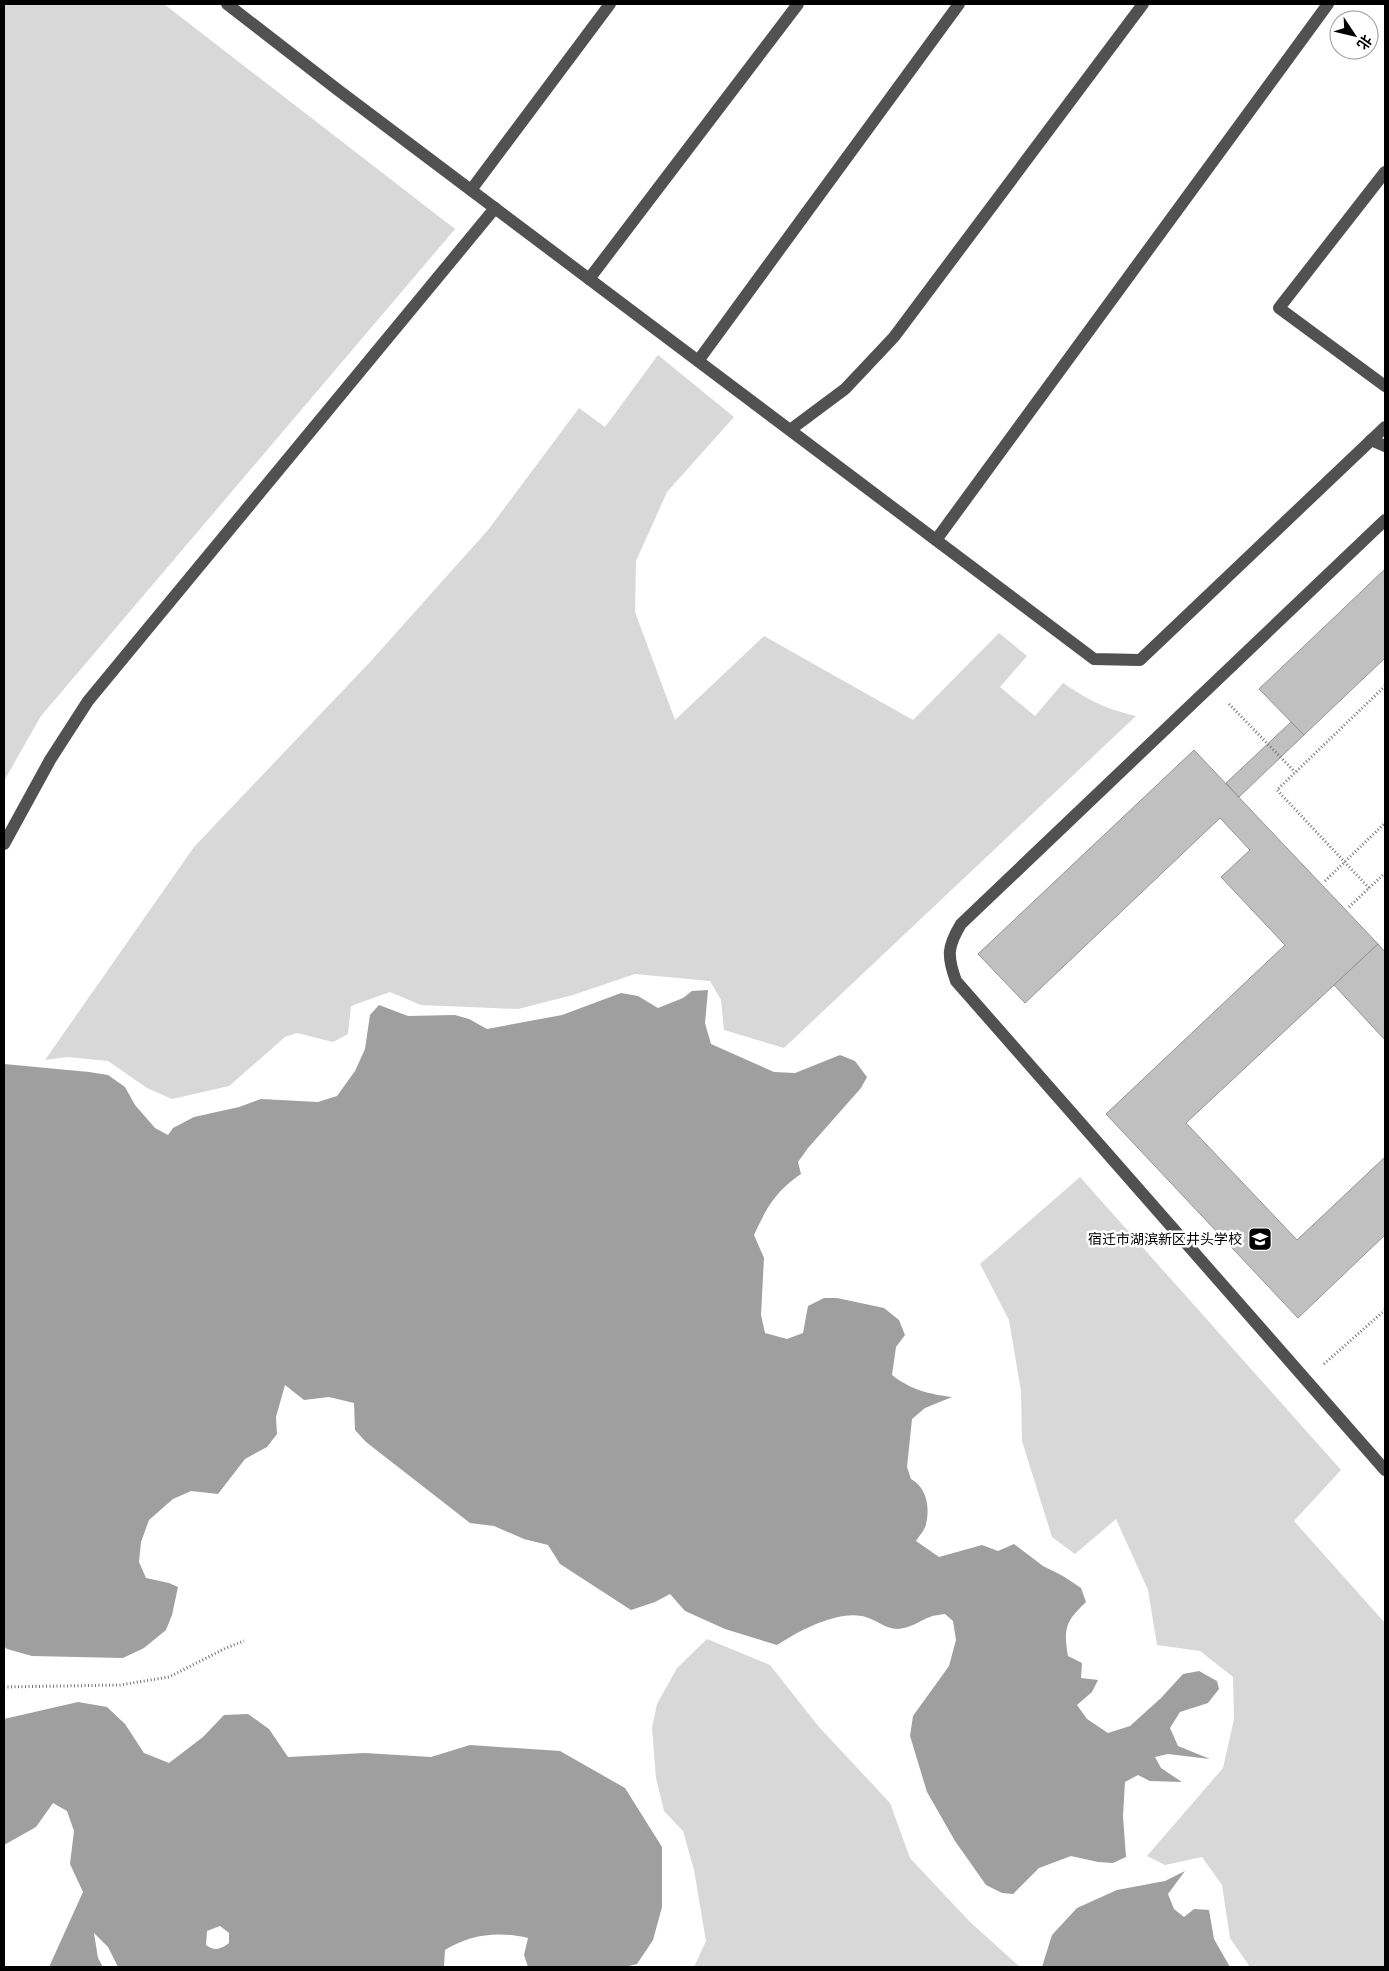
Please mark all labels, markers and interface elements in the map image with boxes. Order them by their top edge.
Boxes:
north arrow [1329,10,1379,60]
text: 北 [1353,32,1376,53]
school or university icon: 宿迁市湖滨新区井头学校 [1247,1226,1273,1252]
place label: 宿迁市湖滨新区井头学校 [1088,1230,1242,1248]

